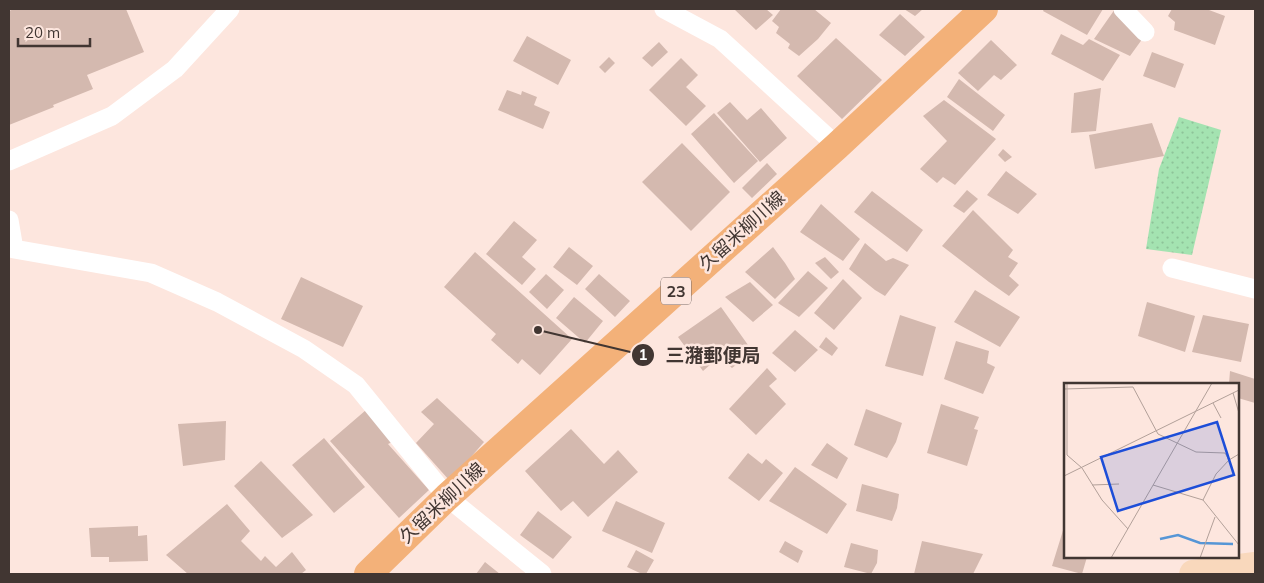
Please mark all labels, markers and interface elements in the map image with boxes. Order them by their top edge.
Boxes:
scale bar [18,15,90,47]
text: 20 m [25,23,60,42]
street label: 久留米柳川線 [694,186,789,275]
road number: 23 [661,278,691,304]
callout: 三潴郵便局 [631,338,771,372]
text: 三潴郵便局 [665,343,761,367]
text: 1 [638,345,648,364]
inset map [1064,383,1239,558]
street label: 久留米柳川線 [394,457,489,548]

